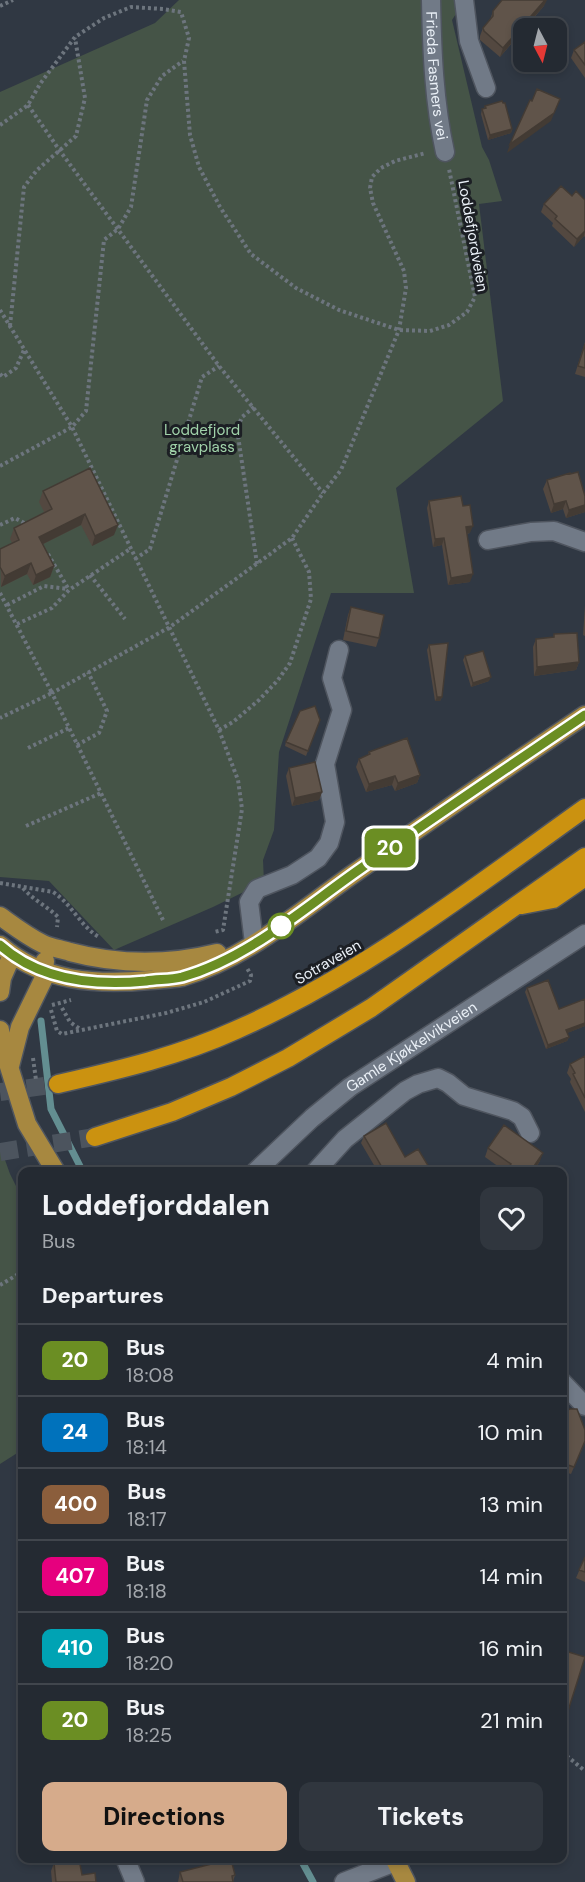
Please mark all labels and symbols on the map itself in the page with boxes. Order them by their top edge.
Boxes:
street label: Frieda Fasmers vei [421,11,452,142]
north arrow [513,18,567,72]
street label: Loddefjordveien [453,179,493,293]
park label: Loddefjord gravplass [164,420,240,457]
line badge: 20 [363,828,417,868]
unlabelled marker [268,913,294,939]
street label: Sotraveien [291,935,365,989]
street label: Gamle Kjøkkelvikveien [342,997,481,1097]

